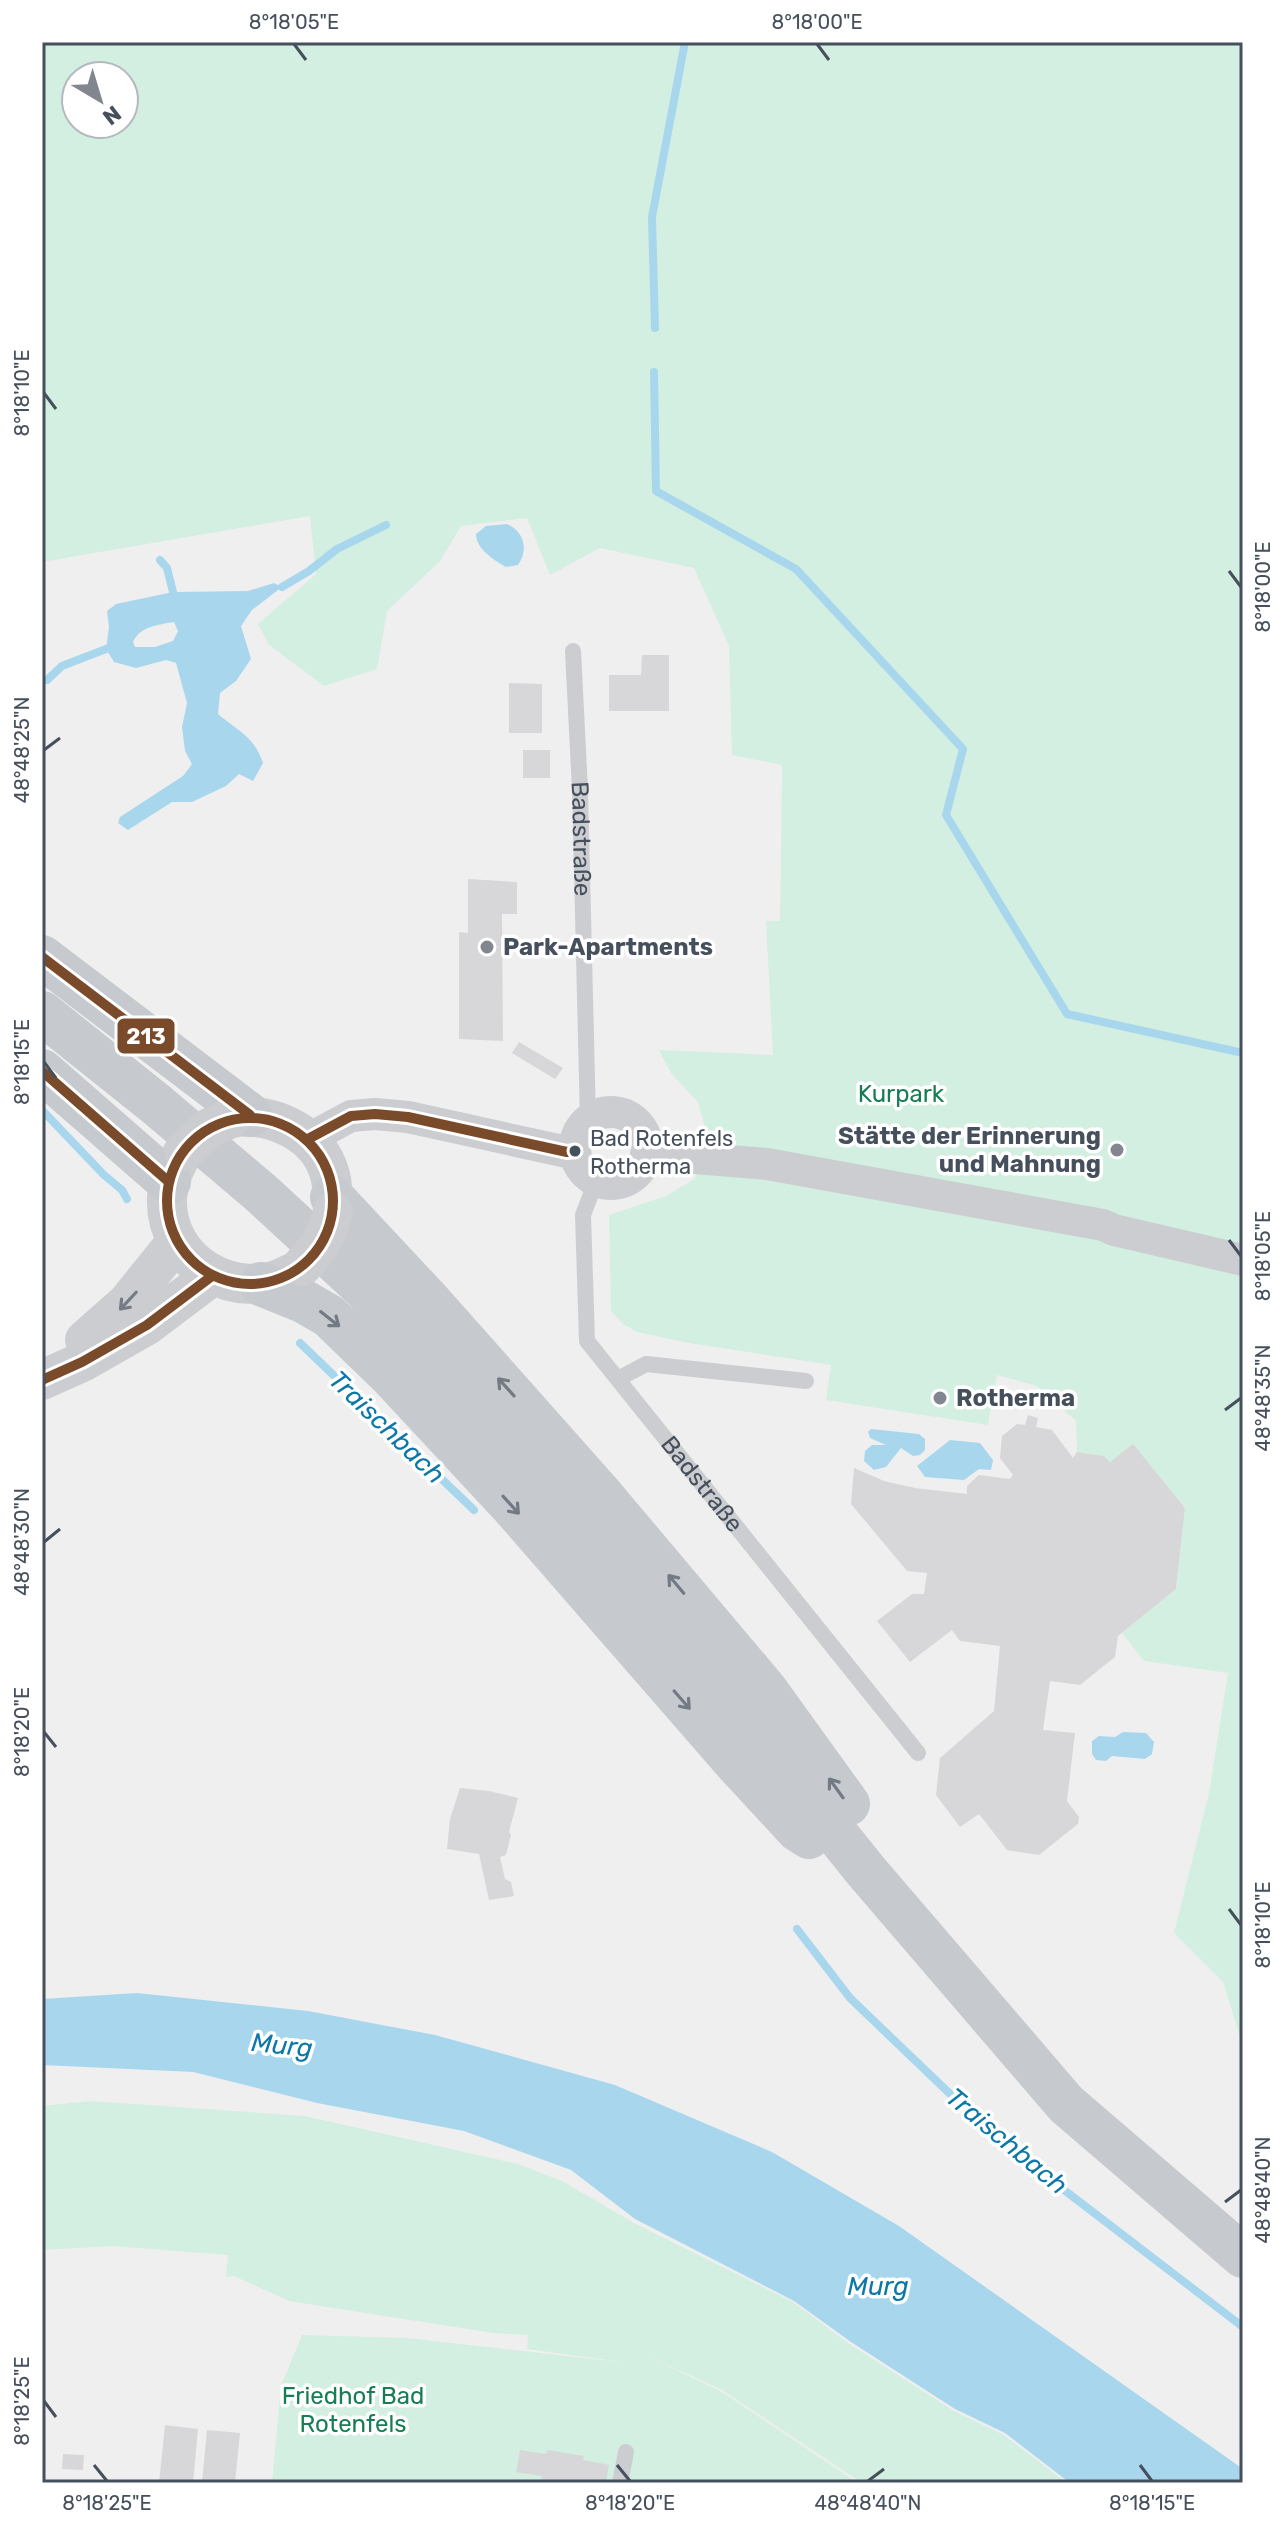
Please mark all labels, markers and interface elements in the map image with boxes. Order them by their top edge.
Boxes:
text: 8°18'05"E [249,10,339,34]
text: 8°18'00"E [771,10,863,34]
north arrow [60,60,140,140]
text: N [97,100,127,131]
text: 8°18'10"E [10,350,34,436]
text: 8°18'00"E [1251,541,1275,633]
text: 48°48'25"N [10,697,34,803]
street label: Badstraße [566,781,597,897]
place label: Park-Apartments [503,933,713,961]
marker: Park-Apartments [478,938,496,956]
line badge: 213 [116,1017,176,1055]
text: 8°18'15"E [10,1019,34,1105]
text: 213 [126,1023,166,1050]
park label: Kurpark [858,1080,945,1108]
place label: Stätte der Erinnerung und Mahnung [838,1122,1101,1178]
place label: Bad Rotenfels Rotherma [590,1125,733,1180]
marker: Stätte der Erinnerung und Mahnung [1108,1141,1126,1159]
marker: Bad Rotenfels Rotherma [567,1143,583,1159]
text: 8°18'05"E [1251,1211,1275,1301]
one-way arrow [118,1291,137,1311]
one-way arrow [319,1310,340,1327]
text: 48°48'35"N [1251,1345,1275,1451]
water label: Traischbach [322,1364,451,1490]
one-way arrow [497,1377,516,1397]
place label: Rotherma [956,1384,1075,1412]
marker: Rotherma [931,1389,949,1407]
street label: Badstraße [655,1430,749,1538]
text: 48°48'30"N [10,1488,34,1596]
one-way arrow [501,1494,520,1515]
one-way arrow [667,1574,685,1594]
text: 8°18'20"E [10,1687,34,1777]
one-way arrow [673,1690,691,1710]
one-way arrow [828,1778,845,1800]
text: 8°18'10"E [1251,1882,1275,1968]
water label: Murg [250,2027,314,2064]
water label: Traischbach [940,2082,1074,2201]
text: 48°48'40"N [1251,2136,1275,2244]
water label: Murg [847,2271,909,2302]
text: 8°18'25"E [10,2356,34,2446]
park label: Friedhof Bad Rotenfels [282,2382,424,2438]
text: 8°18'25"E [62,2491,152,2515]
text: 8°18'20"E [585,2491,675,2515]
text: 48°48'40"N [814,2491,922,2515]
text: 8°18'15"E [1109,2491,1195,2515]

